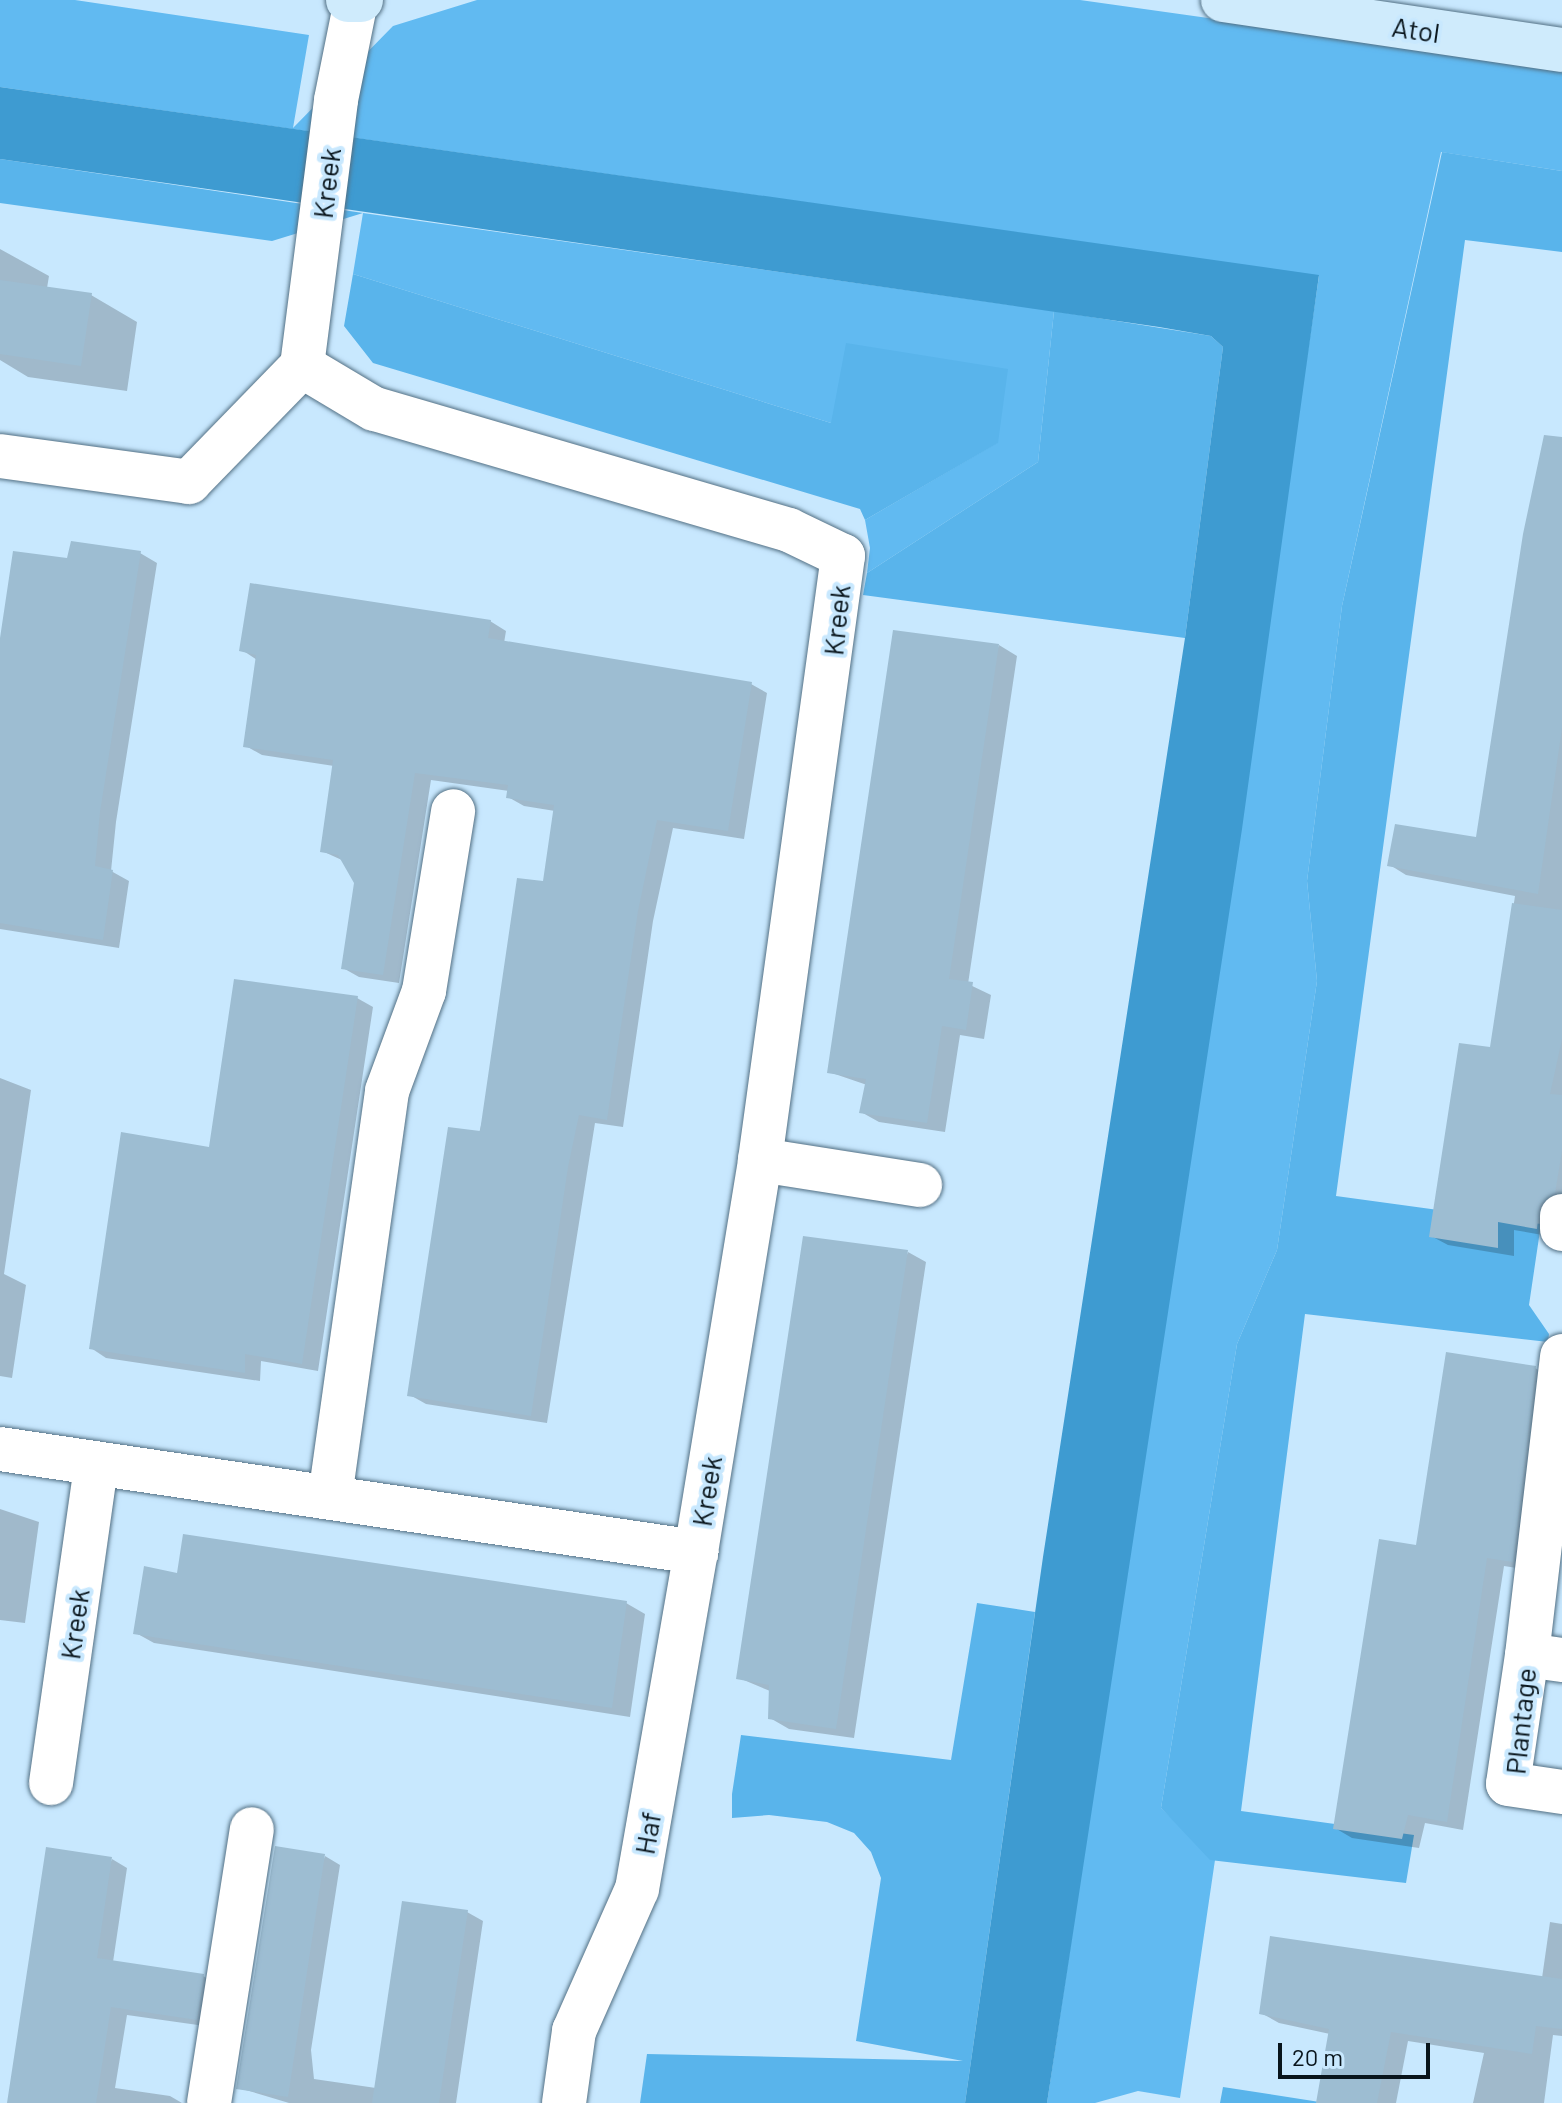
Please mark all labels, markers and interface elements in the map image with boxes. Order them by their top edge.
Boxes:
street label: Atol [1390,9,1442,49]
street label: Kreek [305,146,347,220]
street label: Kreek [816,583,856,657]
street label: Kreek [684,1453,728,1529]
street label: Kreek [52,1586,96,1662]
street label: Plantage [1498,1666,1542,1776]
street label: Haf [627,1809,667,1857]
scale bar [1282,2027,1434,2077]
text: 20 m [1292,2042,1343,2071]

